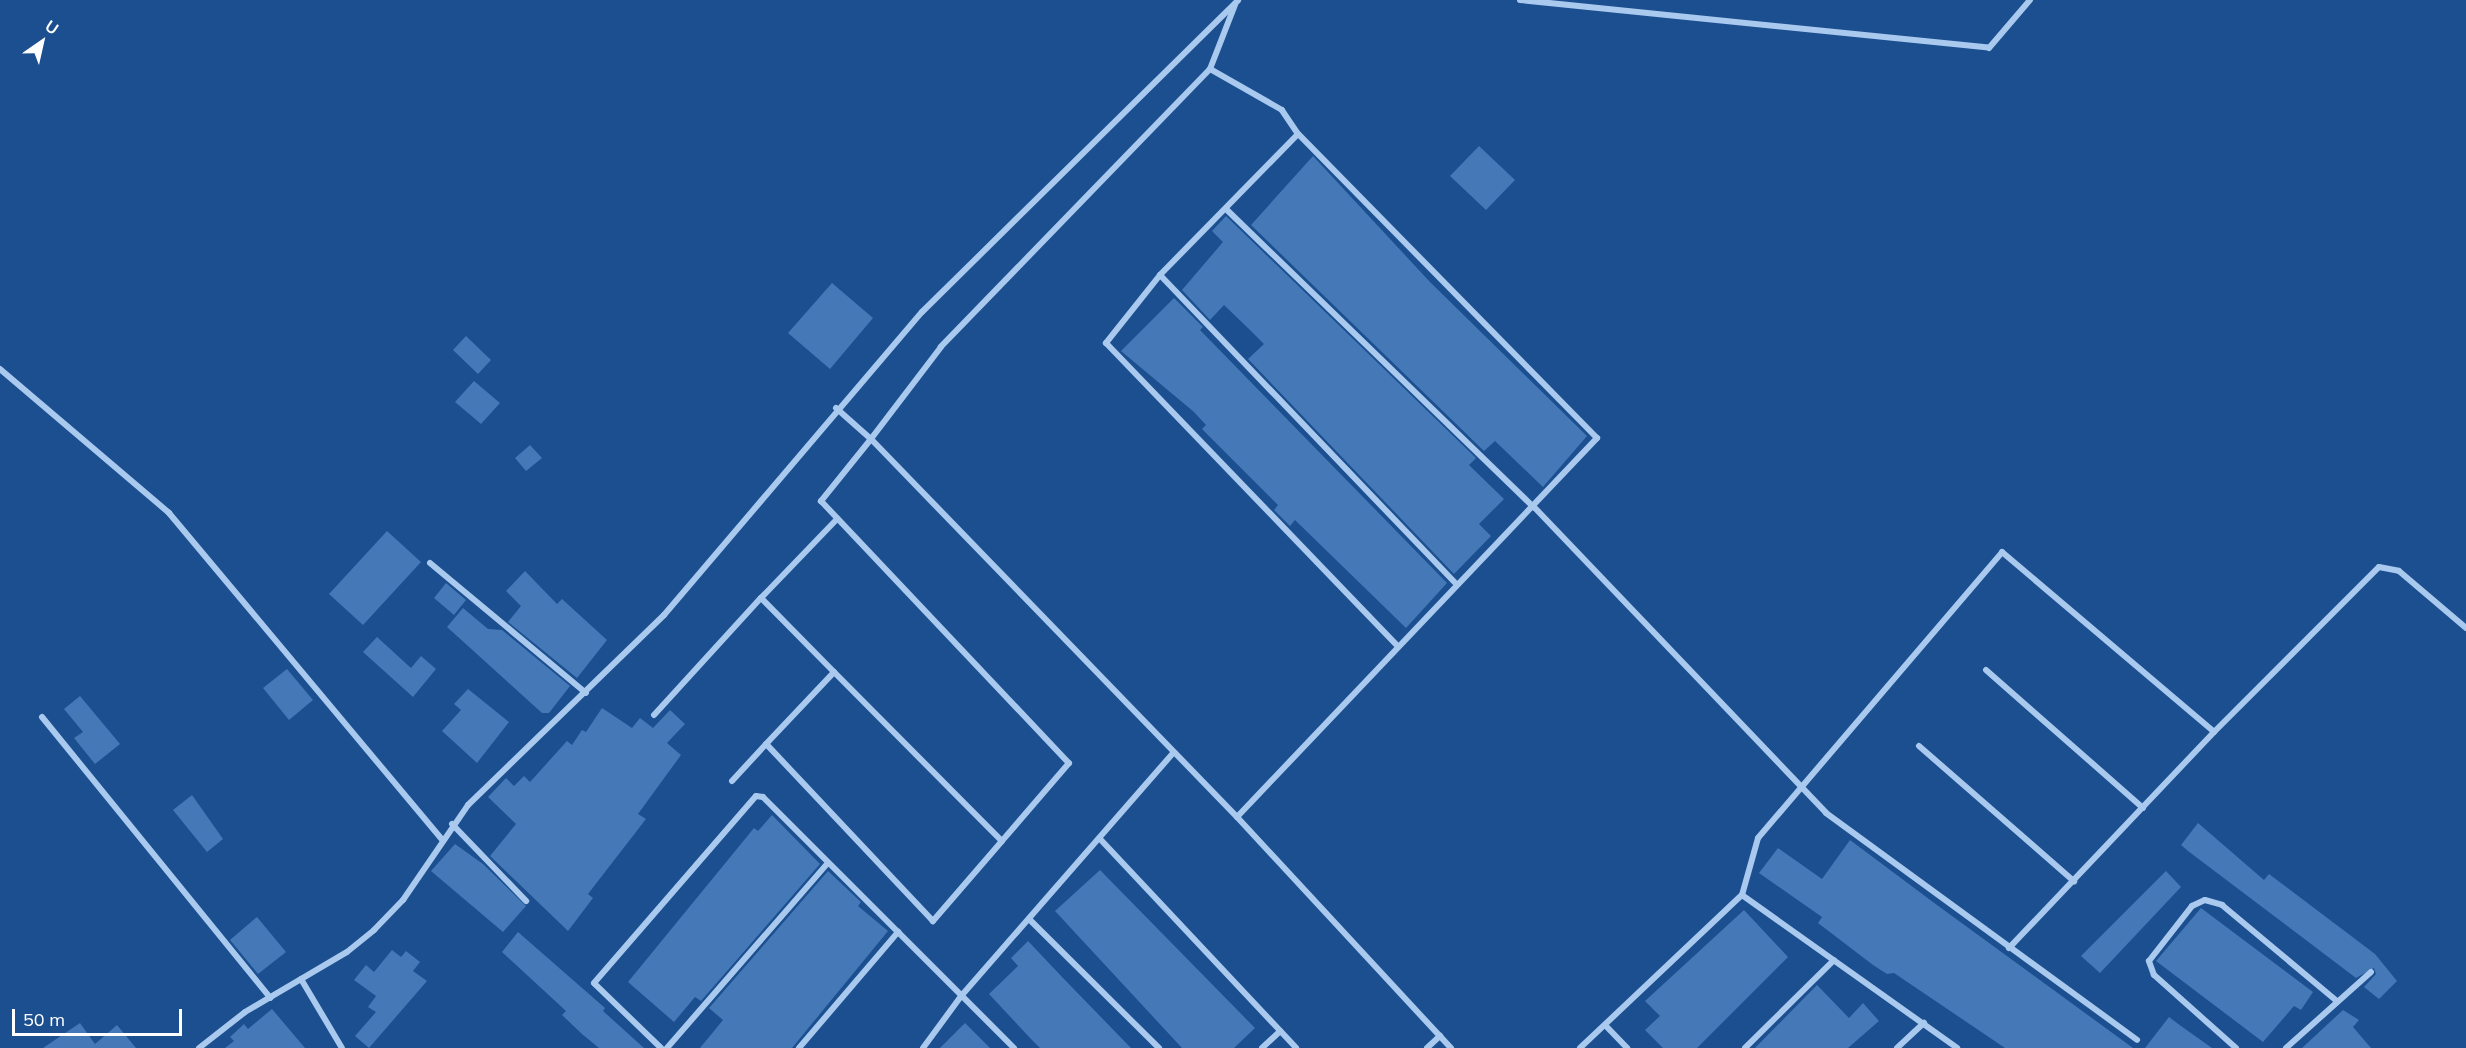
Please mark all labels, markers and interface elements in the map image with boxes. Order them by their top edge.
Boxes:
north arrow [12,12,72,72]
text: U [42,15,63,39]
scale bar [15,997,184,1035]
text: 50 m [23,1008,65,1031]

